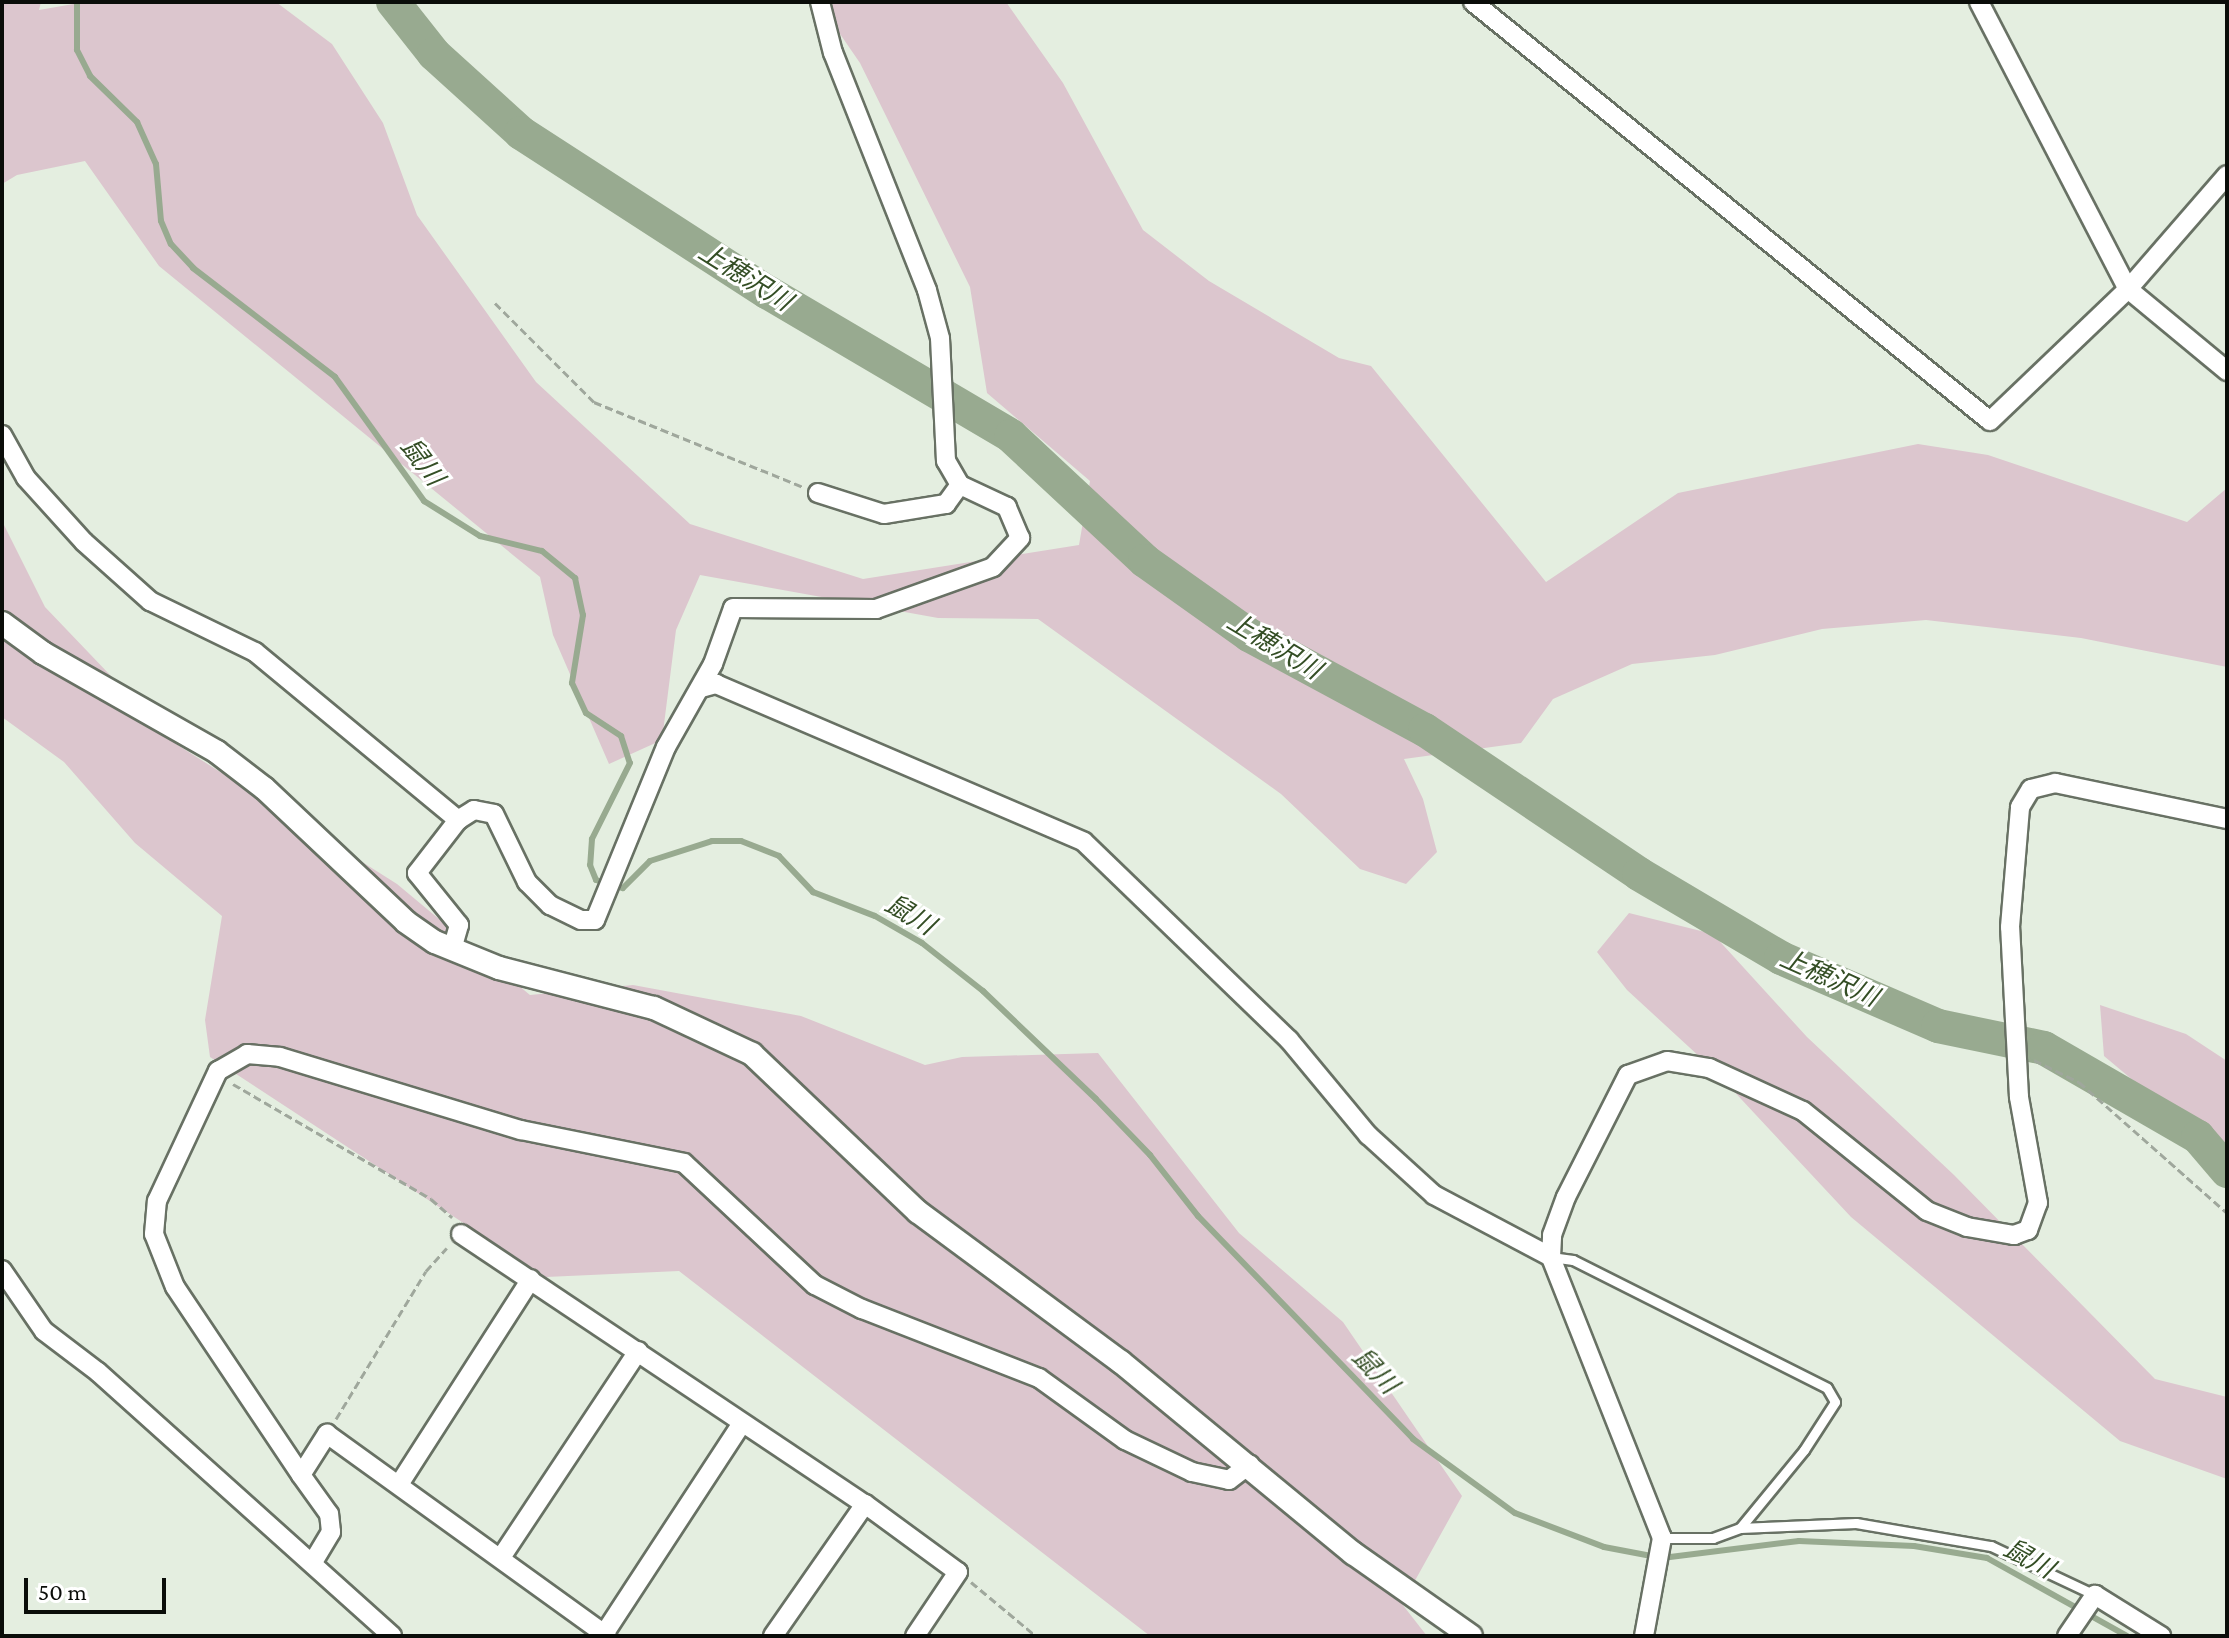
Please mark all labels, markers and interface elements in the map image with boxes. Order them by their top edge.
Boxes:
water label: 上穂沢川 [693,236,797,318]
water label: 鼠川 [394,432,450,492]
water label: 上穂沢川 [1221,606,1327,686]
water label: 鼠川 [880,888,940,942]
water label: 上穂沢川 [1775,943,1883,1013]
water label: 鼠川 [1346,1341,1404,1401]
water label: 鼠川 [1999,1533,2059,1585]
scale bar [28,1562,170,1612]
text: 50 m [38,1578,87,1605]

